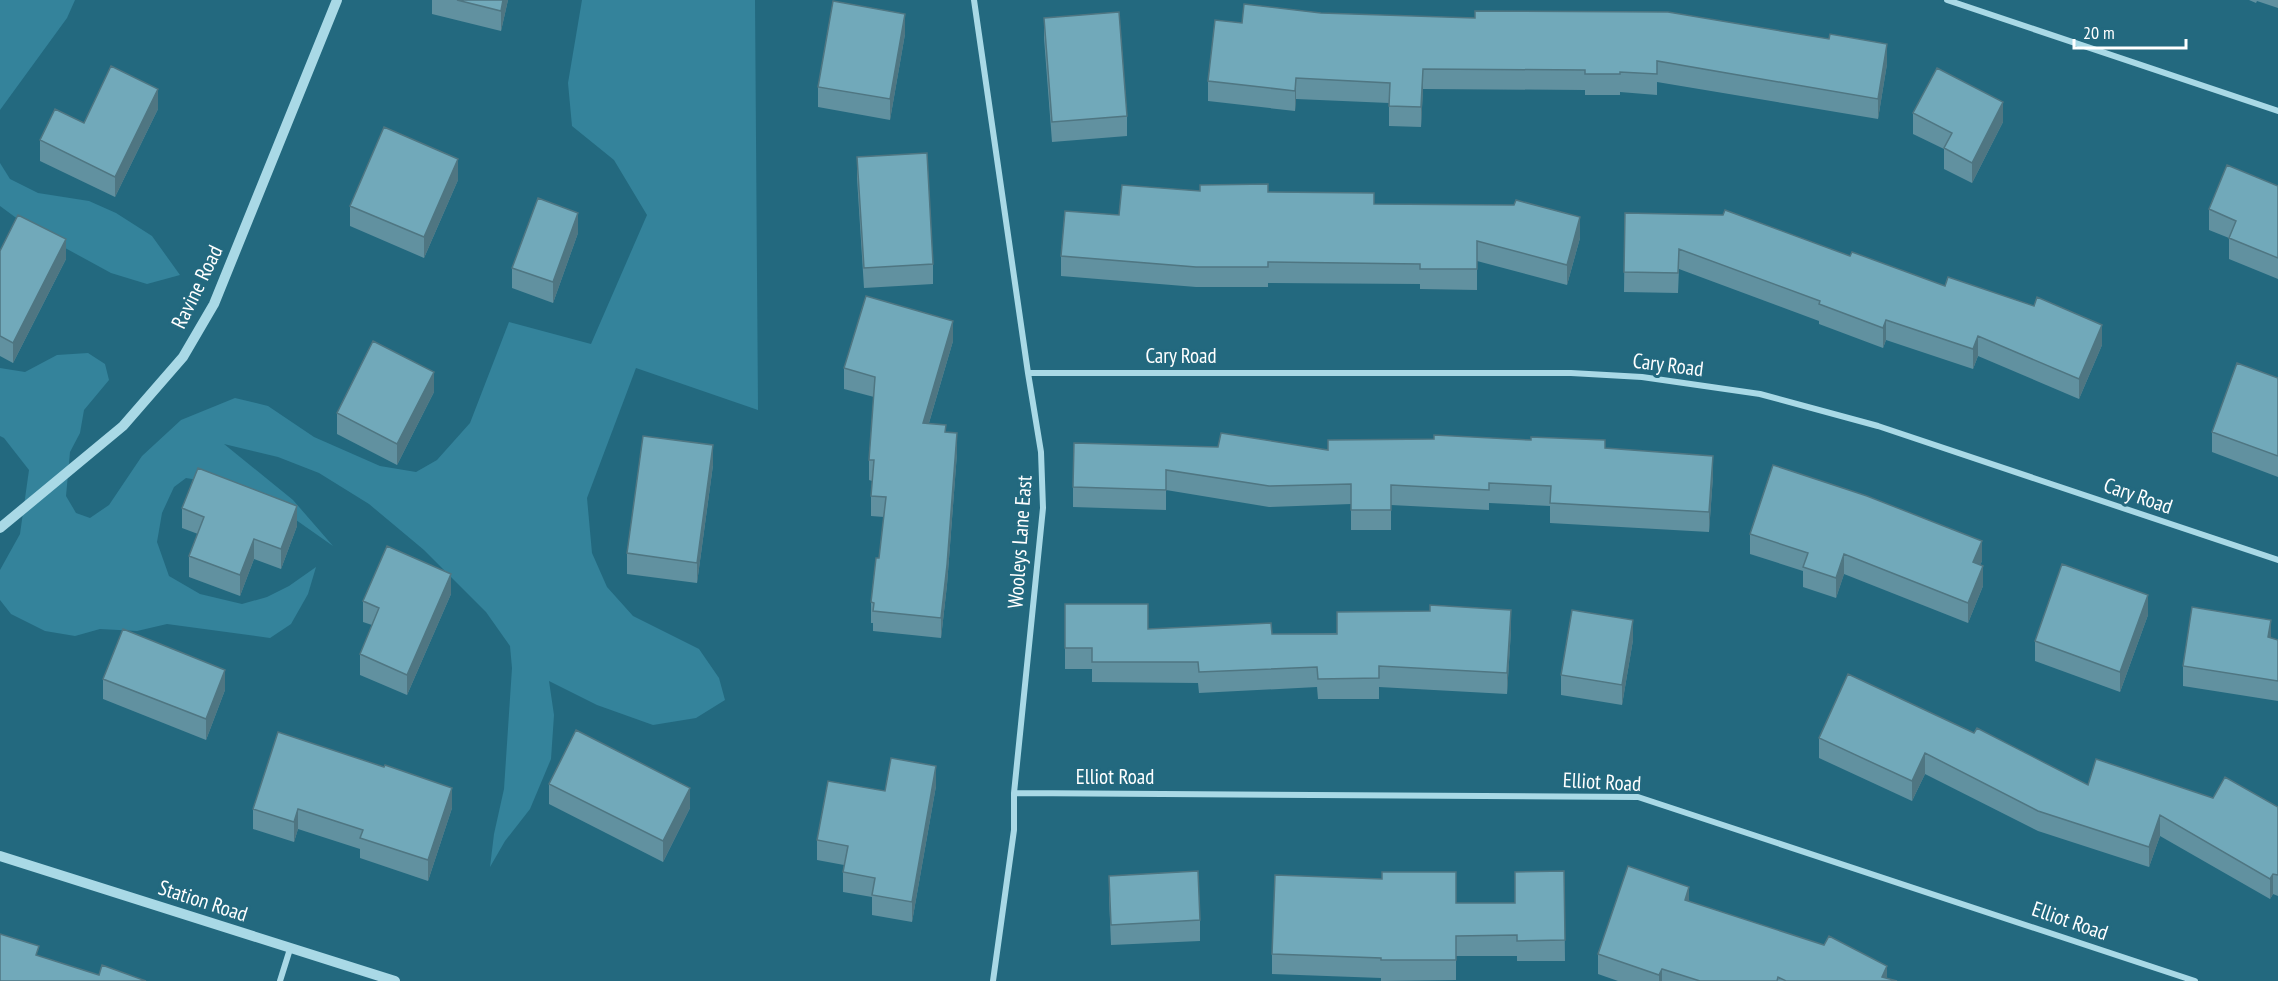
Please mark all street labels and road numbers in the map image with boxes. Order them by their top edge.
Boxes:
street label: Ravine Road [165,241,228,333]
street label: Cary Road [1145,342,1217,369]
street label: Cary Road [1631,347,1705,382]
street label: Cary Road [2100,471,2176,520]
street label: Wooleys Lane East [1001,474,1038,610]
street label: Elliot Road [1076,763,1154,790]
street label: Elliot Road [1562,766,1642,797]
street label: Station Road [155,873,251,928]
street label: Elliot Road [2029,895,2112,946]

